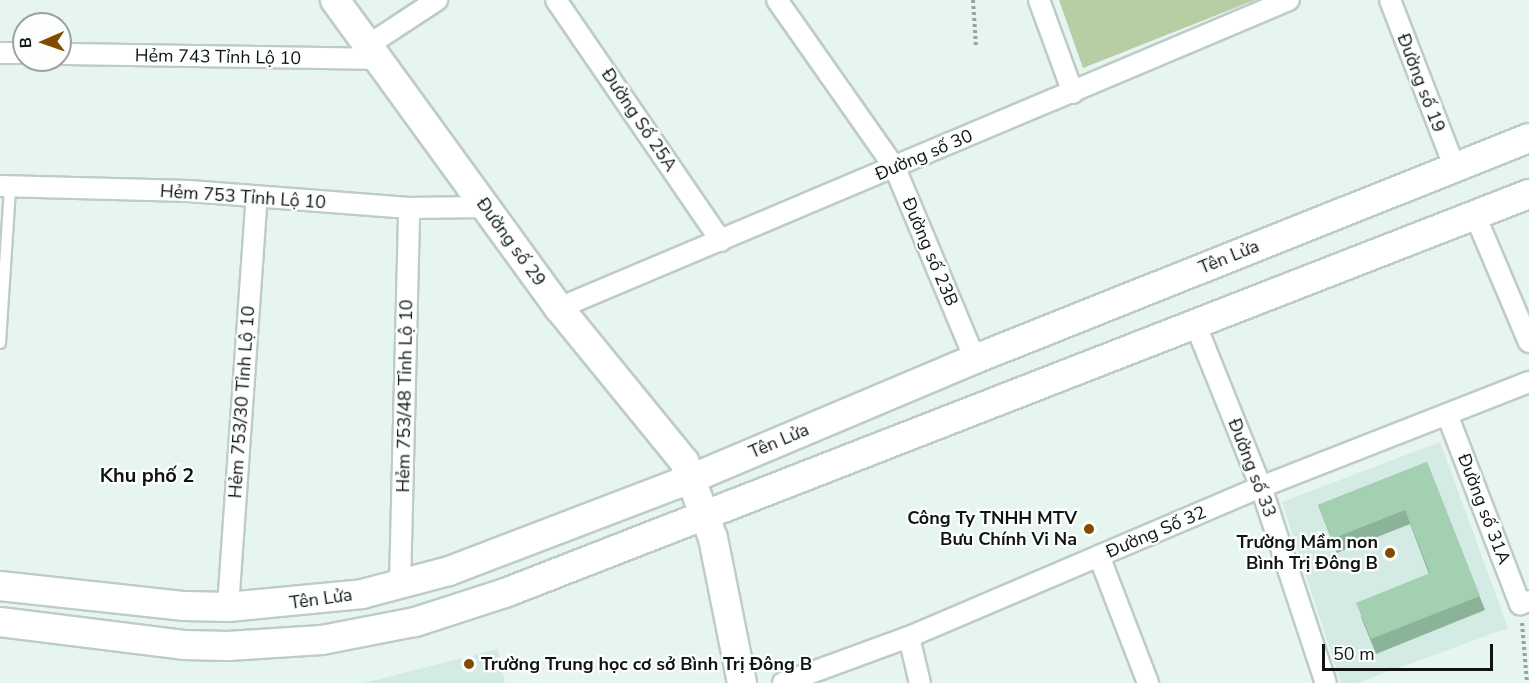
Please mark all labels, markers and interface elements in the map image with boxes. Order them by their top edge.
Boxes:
north arrow [12,12,72,72]
street label: Đường số 19 [1392,31,1450,135]
text: B [15,37,37,48]
street label: Hẻm 743 Tỉnh Lộ 10 [135,45,301,69]
street label: Đường Số 25A [597,65,681,175]
street label: Đường số 30 [872,125,976,185]
street label: Hẻm 753 Tỉnh Lộ 10 [159,180,327,214]
street label: Đường số 29 [472,194,550,290]
street label: Đường số 23B [897,194,963,310]
street label: Tên Lửa [1196,235,1262,279]
street label: Hẻm 753/48 Tỉnh Lộ 10 [393,299,417,493]
street label: Hẻm 753/30 Tỉnh Lộ 10 [224,305,260,499]
street label: Đường số 33 [1223,416,1281,520]
street label: Tên Lửa [746,419,812,463]
street label: Đường số 31A [1453,451,1515,567]
district label: Khu phố 2 [100,463,194,487]
street label: Đường Số 32 [1103,501,1209,563]
place label: Công Ty TNHH MTV Bưu Chính Vi Na [907,508,1077,550]
marker: Công Ty TNHH MTV Bưu Chính Vi Na [1082,522,1096,536]
place label: Trường Mầm non Bình Trị Đông B [1237,532,1378,574]
marker: Trường Mầm non Bình Trị Đông B [1383,546,1397,560]
street label: Tên Lửa [288,584,354,614]
scale bar [1325,632,1496,670]
text: 50 m [1333,642,1375,666]
place label: Trường Trung học cơ sở Bình Trị Đông B [481,653,812,675]
marker: Trường Trung học cơ sở Bình Trị Đông B [462,657,476,671]

